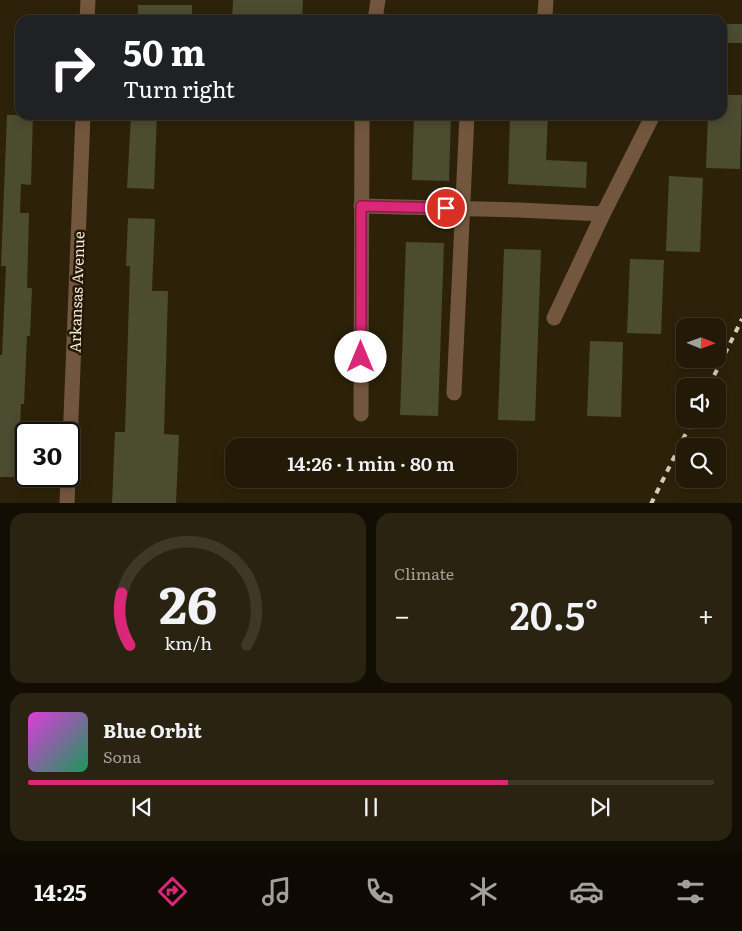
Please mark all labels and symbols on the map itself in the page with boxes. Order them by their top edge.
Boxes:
pin [425,187,467,229]
street label: Arkansas Avenue [62,231,90,353]
north arrow [676,318,726,368]
position arrow [334,330,386,382]
speed limit sign: 30 [15,422,80,487]

